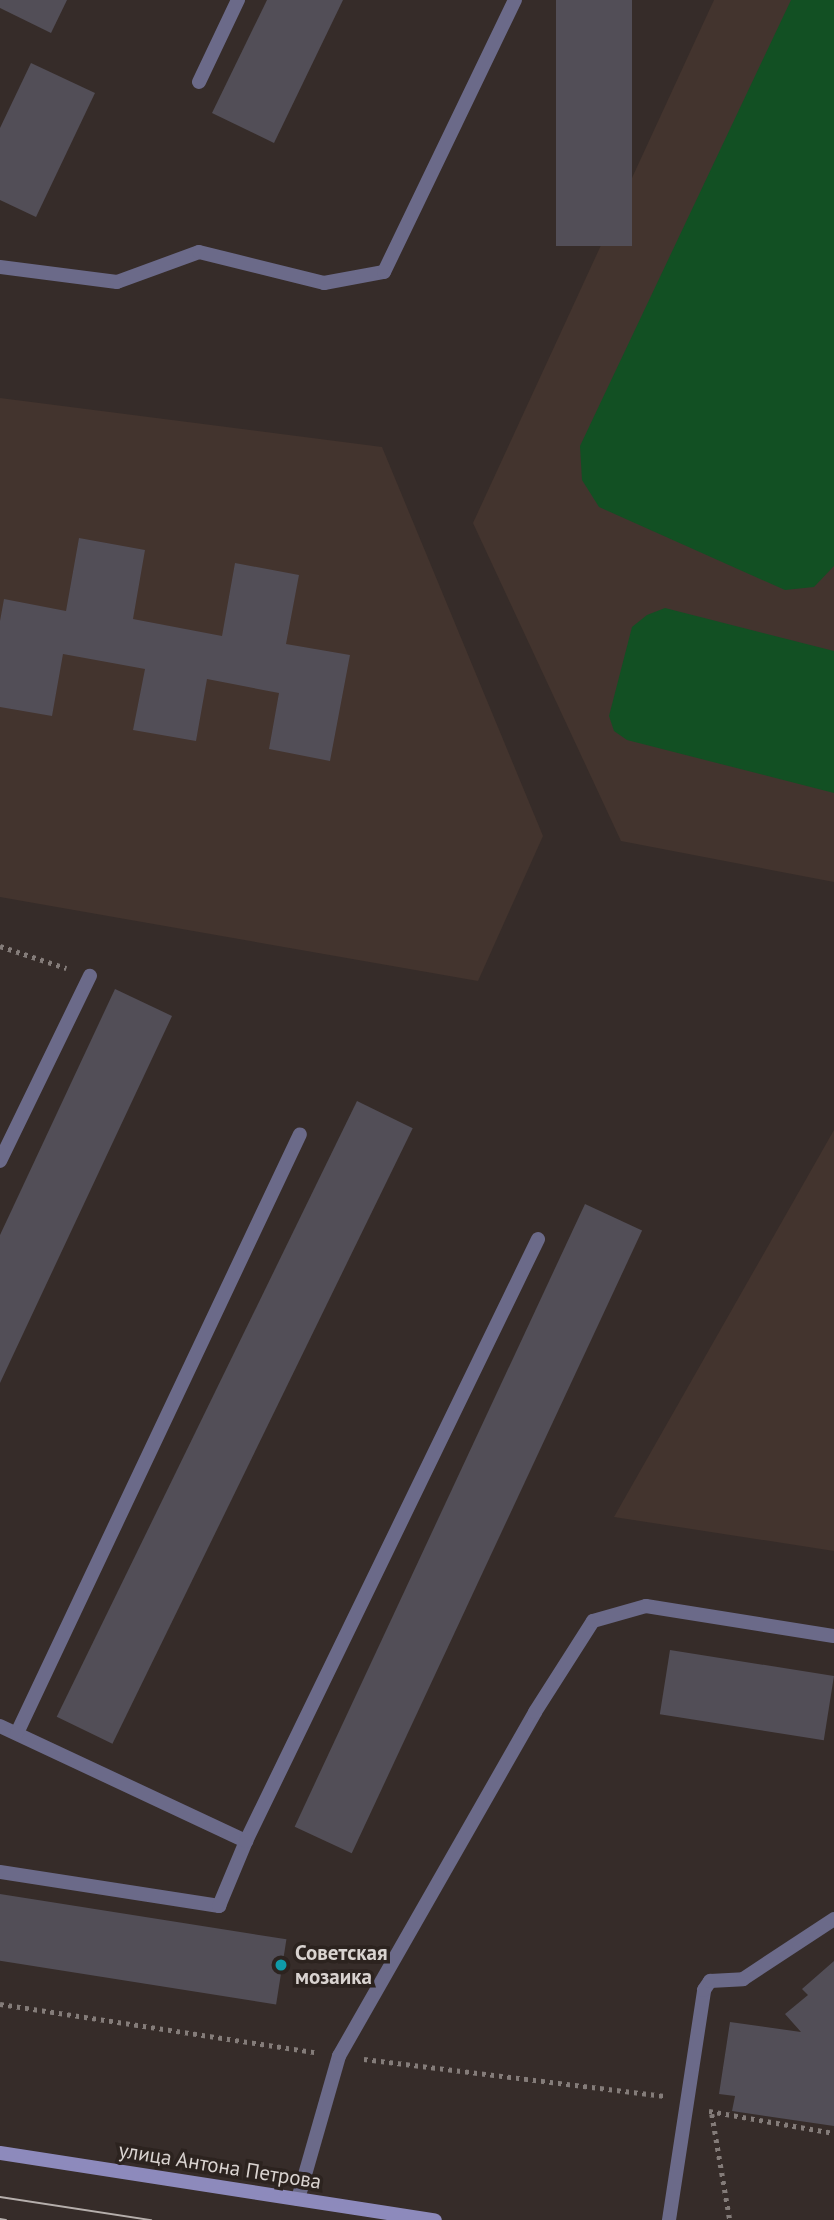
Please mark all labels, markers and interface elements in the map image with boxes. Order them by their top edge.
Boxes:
place label: Советская мозаика [295,1940,387,1990]
marker: Советская мозаика [273,1957,289,1973]
street label: улица Антона Петрова [116,2137,324,2195]

